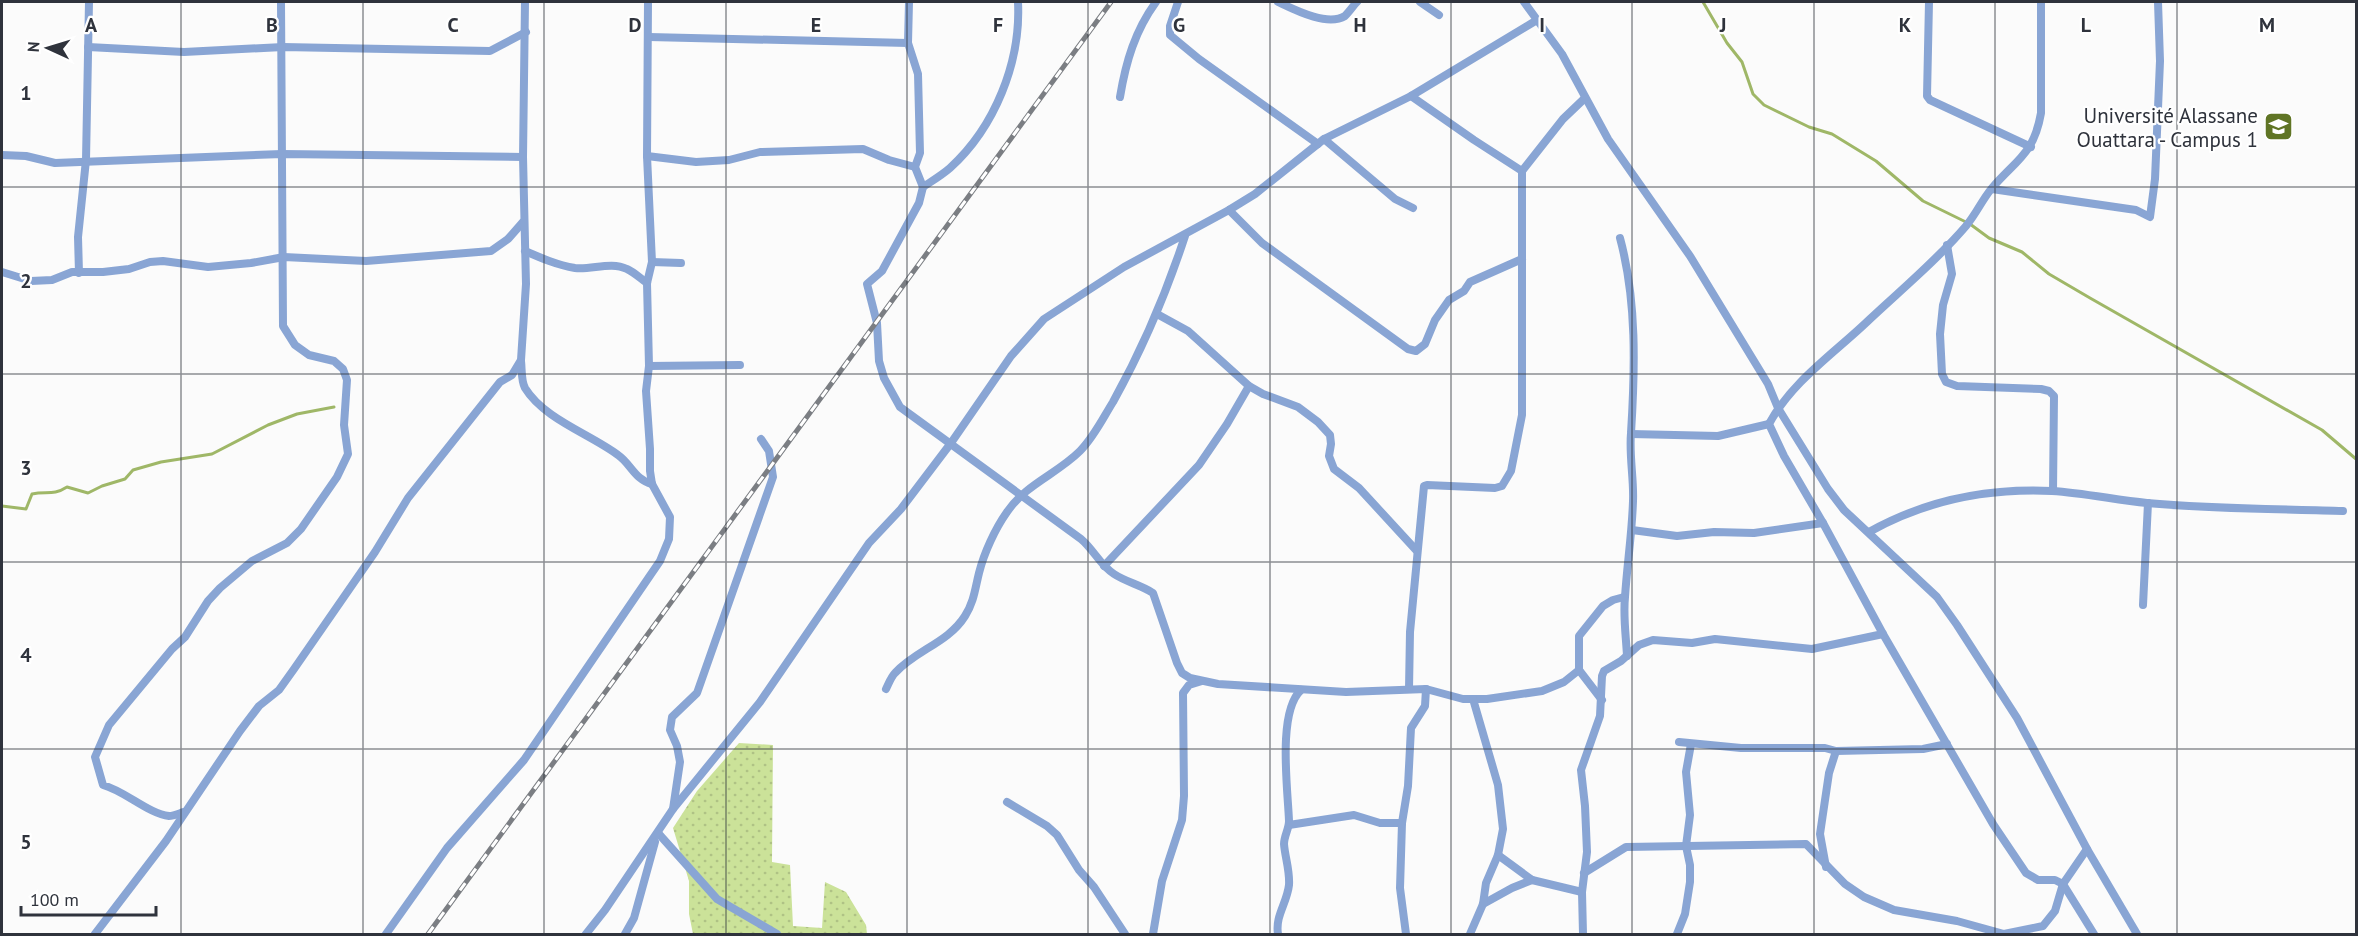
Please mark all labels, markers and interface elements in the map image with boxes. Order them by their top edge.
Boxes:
text: A [85,12,98,38]
text: B [266,12,278,38]
text: C [447,12,459,38]
text: D [629,12,642,38]
text: E [811,12,821,38]
text: F [993,12,1003,38]
text: G [1173,12,1185,38]
text: H [1353,12,1367,38]
text: I [1539,12,1545,38]
text: J [1719,12,1726,38]
text: K [1899,12,1912,38]
text: L [2081,12,2092,38]
text: M [2259,12,2275,38]
north arrow [18,18,78,78]
text: N [23,41,43,53]
text: 1 [20,80,32,106]
place label: Université Alassane Ouattara - Campus 1 [2077,102,2258,153]
school or university icon: Université Alassane Ouattara - Campus 1 [2263,111,2295,143]
text: 2 [20,268,32,294]
text: 3 [20,455,32,481]
text: 4 [20,642,32,668]
text: 5 [20,829,32,855]
scale bar [21,879,156,917]
text: 100 m [30,888,79,911]

